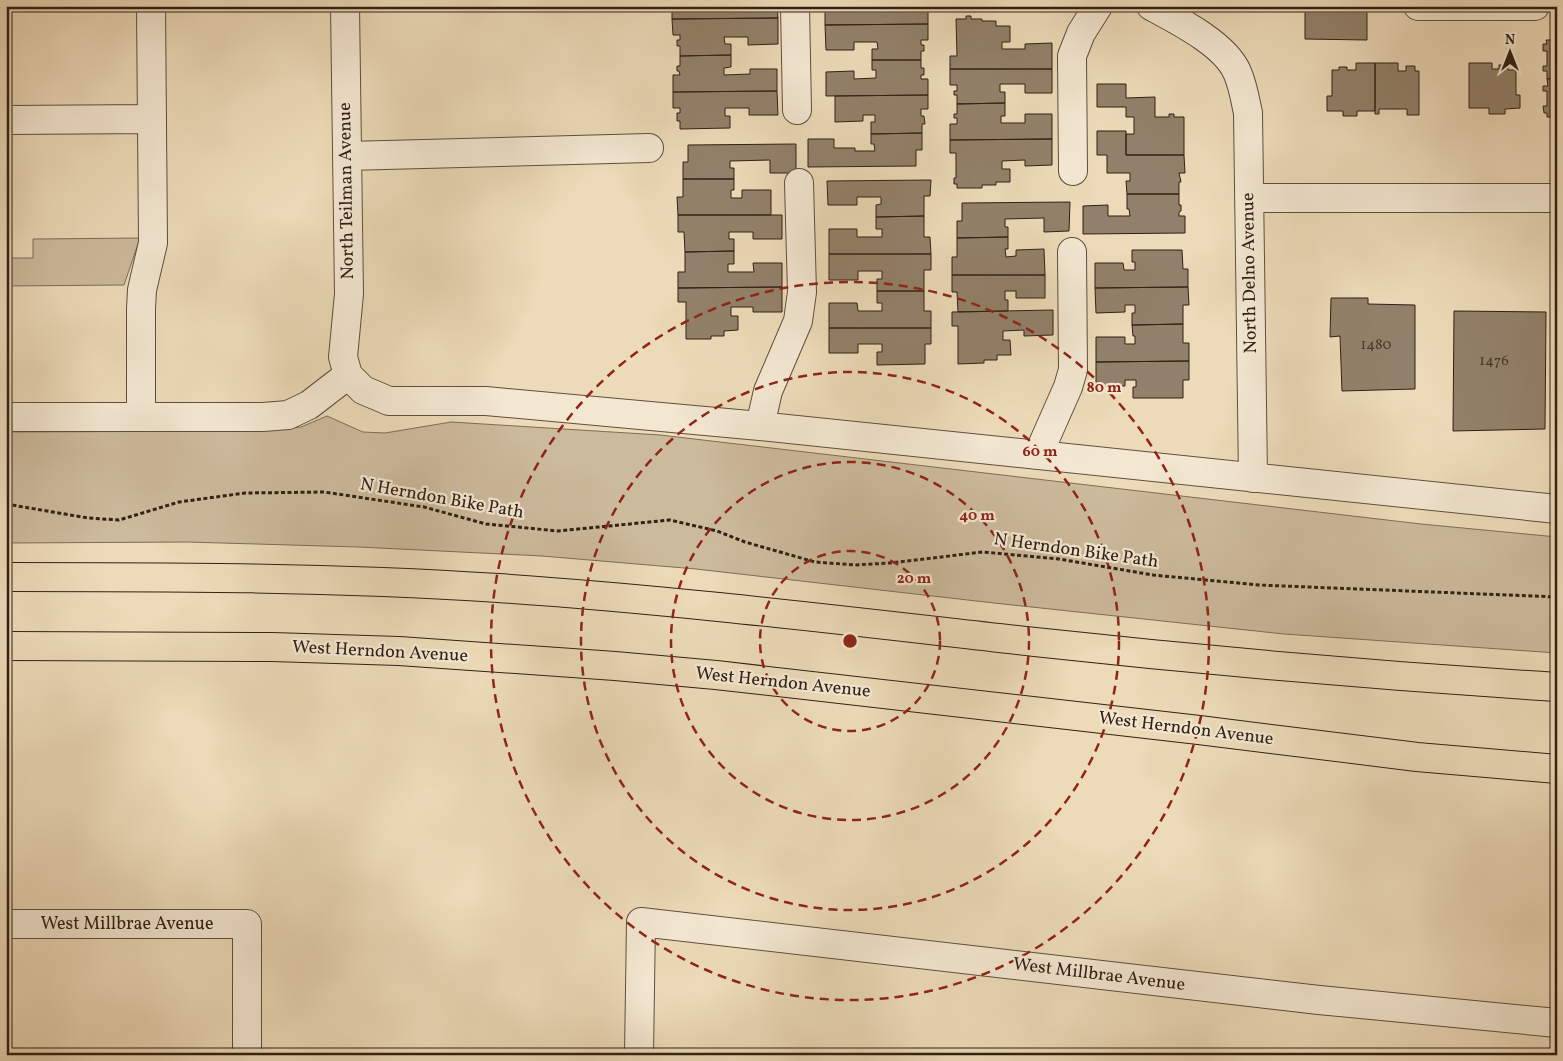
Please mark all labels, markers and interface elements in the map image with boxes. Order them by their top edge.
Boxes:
north arrow [1486,28,1536,78]
text: N [1505,31,1515,50]
street label: North Teilman Avenue [333,102,361,280]
street label: North Delno Avenue [1236,192,1264,354]
house number: 1480 [1360,335,1392,356]
house number: 1476 [1479,351,1509,372]
text: 80 m [1087,378,1122,399]
text: 60 m [1023,442,1058,463]
street label: N Herndon Bike Path [358,472,526,526]
text: 40 m [959,506,995,527]
street label: N Herndon Bike Path [992,527,1160,575]
text: 20 m [897,569,932,590]
centre of rings [841,632,859,650]
street label: West Herndon Avenue [291,635,469,669]
street label: West Herndon Avenue [694,661,872,705]
street label: West Herndon Avenue [1097,706,1275,752]
street label: West Millbrae Avenue [40,912,214,937]
street label: West Millbrae Avenue [1012,952,1186,998]

